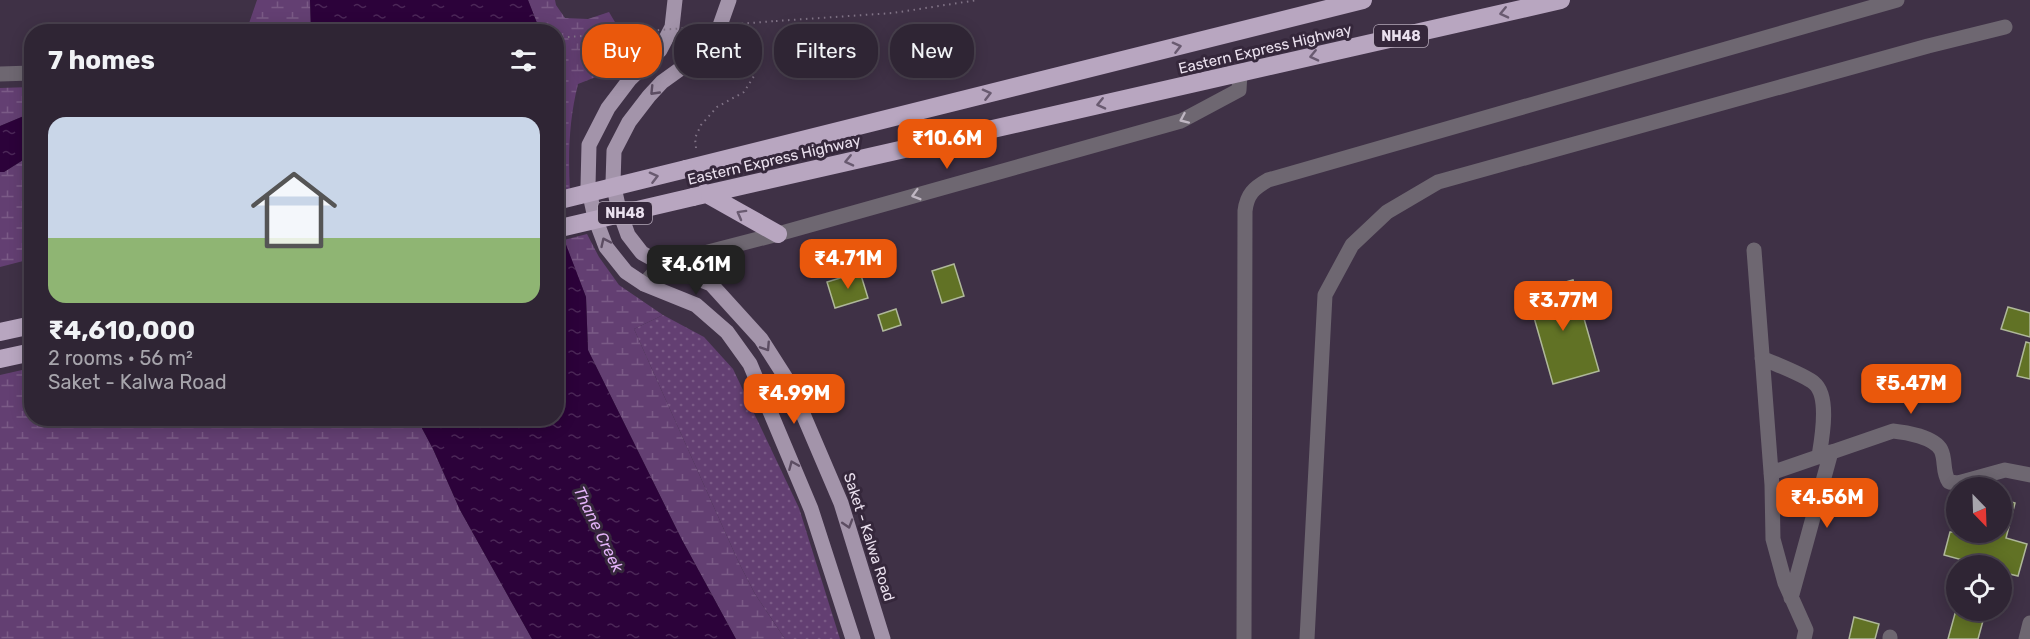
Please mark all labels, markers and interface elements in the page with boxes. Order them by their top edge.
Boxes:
one-way arrow [1499,6,1509,19]
street label: Eastern Express Highway [1177,20,1353,78]
chip: Buy [582,24,662,78]
chip: Rent [674,24,762,78]
chip: Filters [774,24,878,78]
chip: New [890,24,974,78]
road number: NH48 [1374,25,1428,47]
one-way arrow [1171,41,1181,54]
icon: filters [507,44,540,77]
text: 7 homes [48,45,155,76]
one-way arrow [1309,49,1319,62]
one-way arrow [650,84,661,94]
one-way arrow [982,89,992,102]
one-way arrow [1096,97,1106,110]
one-way arrow [1179,111,1190,123]
pin: ₹10.6M [898,119,996,170]
text: ₹10.6M [912,126,982,150]
street label: Eastern Express Highway [686,131,862,189]
one-way arrow [844,153,854,166]
icon: home [240,156,348,264]
one-way arrow [649,171,659,184]
one-way arrow [911,188,921,201]
road number: NH48 [598,202,652,224]
one-way arrow [737,209,747,221]
one-way arrow [600,238,612,249]
pin: ₹4.71M [799,239,897,290]
pin: ₹4.61M [647,245,745,296]
text: ₹4.71M [814,246,882,270]
text: ₹4.61M [661,252,731,276]
pin: ₹3.77M [1514,281,1612,332]
text: ₹3.77M [1528,288,1598,312]
text: ₹4,610,000 [48,315,195,346]
one-way arrow [759,341,770,352]
text: 2 rooms · 56 m² [48,346,193,370]
pin: ₹5.47M [1862,364,1960,415]
text: Saket - Kalwa Road [48,370,227,394]
text: ₹5.47M [1875,371,1947,395]
pin: ₹4.99M [745,374,843,425]
text: ₹4.99M [758,381,830,405]
one-way arrow [788,460,800,471]
street label: Saket - Kalwa Road [840,471,898,603]
north arrow [1946,477,2012,543]
map controls [1946,477,2012,621]
pin: ₹4.56M [1778,478,1876,529]
water label: Thane Creek [570,483,628,576]
text: ₹4.56M [1790,485,1864,509]
one-way arrow [841,518,853,529]
button: locate [1946,555,2012,621]

